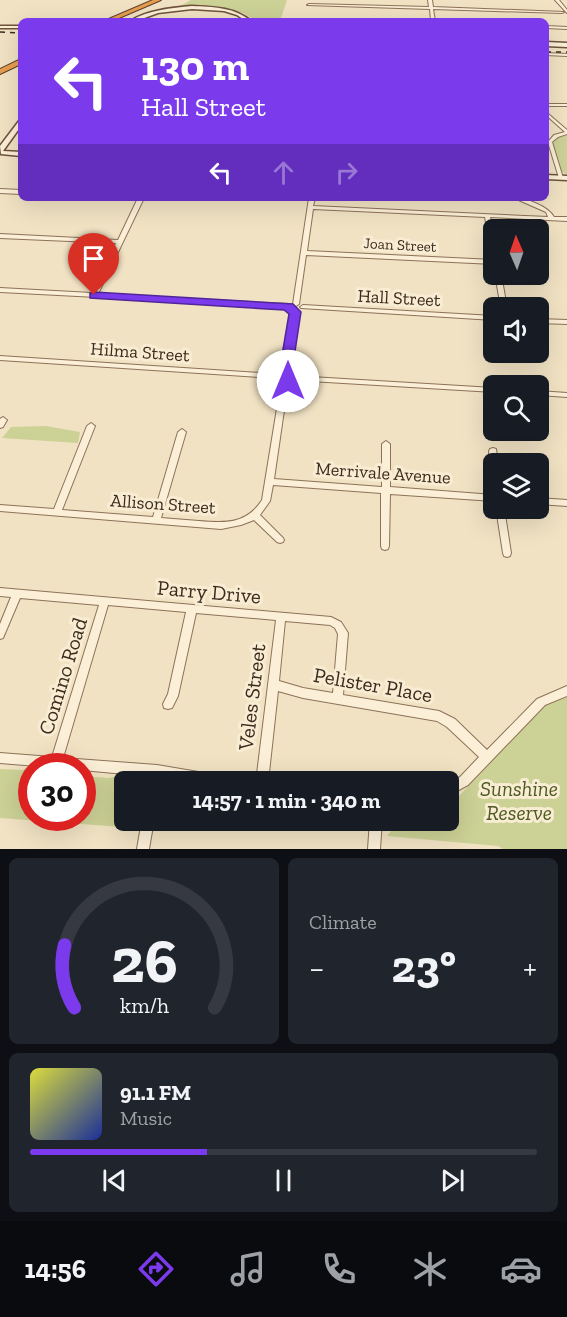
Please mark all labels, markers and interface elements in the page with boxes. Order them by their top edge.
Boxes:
text: 130 m [141,40,249,91]
icon: left [42,42,120,120]
text: Hall Street [141,91,266,123]
icon: left [204,156,237,189]
icon: ahead [267,156,300,189]
icon: right [330,156,363,189]
north arrow [483,219,549,285]
map controls [483,219,549,519]
pin [68,233,119,295]
street label: Joan Street [363,234,437,256]
icon: arrive [77,242,110,275]
street label: Hall Street [357,285,441,311]
button: sound [483,297,549,363]
street label: Hilma Street [90,338,191,366]
position arrow [256,349,320,413]
button: search [483,375,549,441]
button: layers [483,453,549,519]
street label: Merrivale Avenue [315,457,451,489]
street label: Allison Street [110,489,217,519]
street label: Parry Drive [156,575,262,609]
street label: Comino Road [33,614,92,737]
street label: Veles Street [232,642,270,752]
street label: Pelister Place [312,662,435,707]
speed limit sign: 30 [18,753,96,831]
park label: Sunshine Reserve [480,776,558,825]
text: 14:57 · 1 min · 340 m [192,787,381,814]
text: Climate [309,910,377,934]
text: 26 [111,923,177,998]
text: 23° [392,940,456,994]
text: − [309,948,324,987]
text: + [523,948,537,987]
text: km/h [120,993,168,1018]
text: 91.1 FM [120,1079,191,1106]
text: Music [120,1106,172,1130]
icon: previous [98,1164,131,1197]
icon: pause [267,1164,300,1197]
icon: next [436,1164,469,1197]
icon: directions [135,1248,177,1290]
icon: music [227,1248,269,1290]
icon: phone [318,1248,360,1290]
icon: climate [409,1248,451,1290]
icon: car [500,1248,542,1290]
text: 14:56 [25,1253,86,1285]

